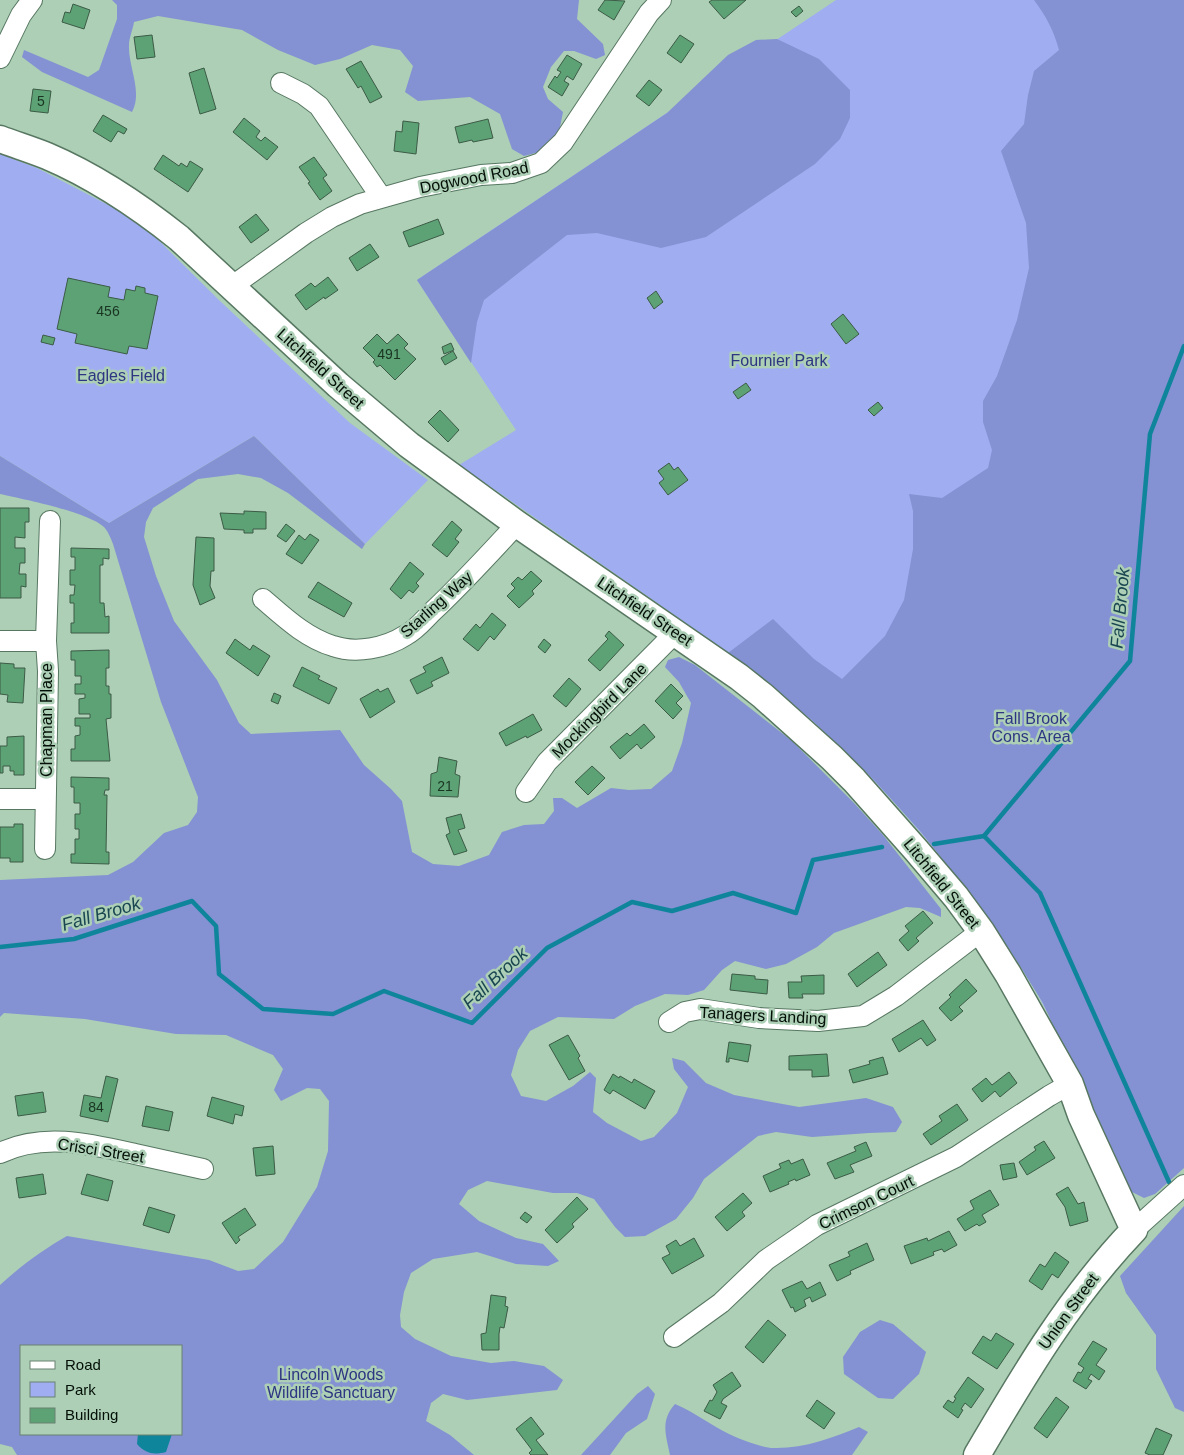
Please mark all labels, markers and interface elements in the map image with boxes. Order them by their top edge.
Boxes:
house number: 5 [37,93,45,109]
street label: Dogwood Road [418,159,530,196]
house number: 456 [96,303,120,319]
street label: Litchfield Street [274,325,368,412]
house number: 491 [377,346,401,362]
park label: Fournier Park [731,352,828,369]
park label: Eagles Field [77,367,165,384]
water label: Fall Brook [1107,566,1134,649]
street label: Starling Way [397,568,476,641]
street label: Litchfield Street [594,574,696,650]
street label: Mockingbird Lane [549,660,650,761]
street label: Chapman Place [38,663,55,777]
park label: Fall Brook Cons. Area [991,710,1071,745]
house number: 21 [437,778,453,794]
street label: Litchfield Street [900,835,983,932]
water label: Fall Brook [59,893,144,935]
water label: Fall Brook [459,942,532,1013]
street label: Tanagers Landing [699,1004,827,1027]
house number: 84 [88,1099,104,1115]
street label: Crisci Street [57,1135,146,1166]
street label: Crimson Court [816,1172,917,1233]
street label: Union Street [1035,1270,1102,1352]
legend [20,1345,182,1435]
text: Road [65,1356,101,1373]
park label: Lincoln Woods Wildlife Sanctuary [267,1366,395,1401]
text: Park [65,1381,96,1398]
text: Building [65,1406,118,1423]

